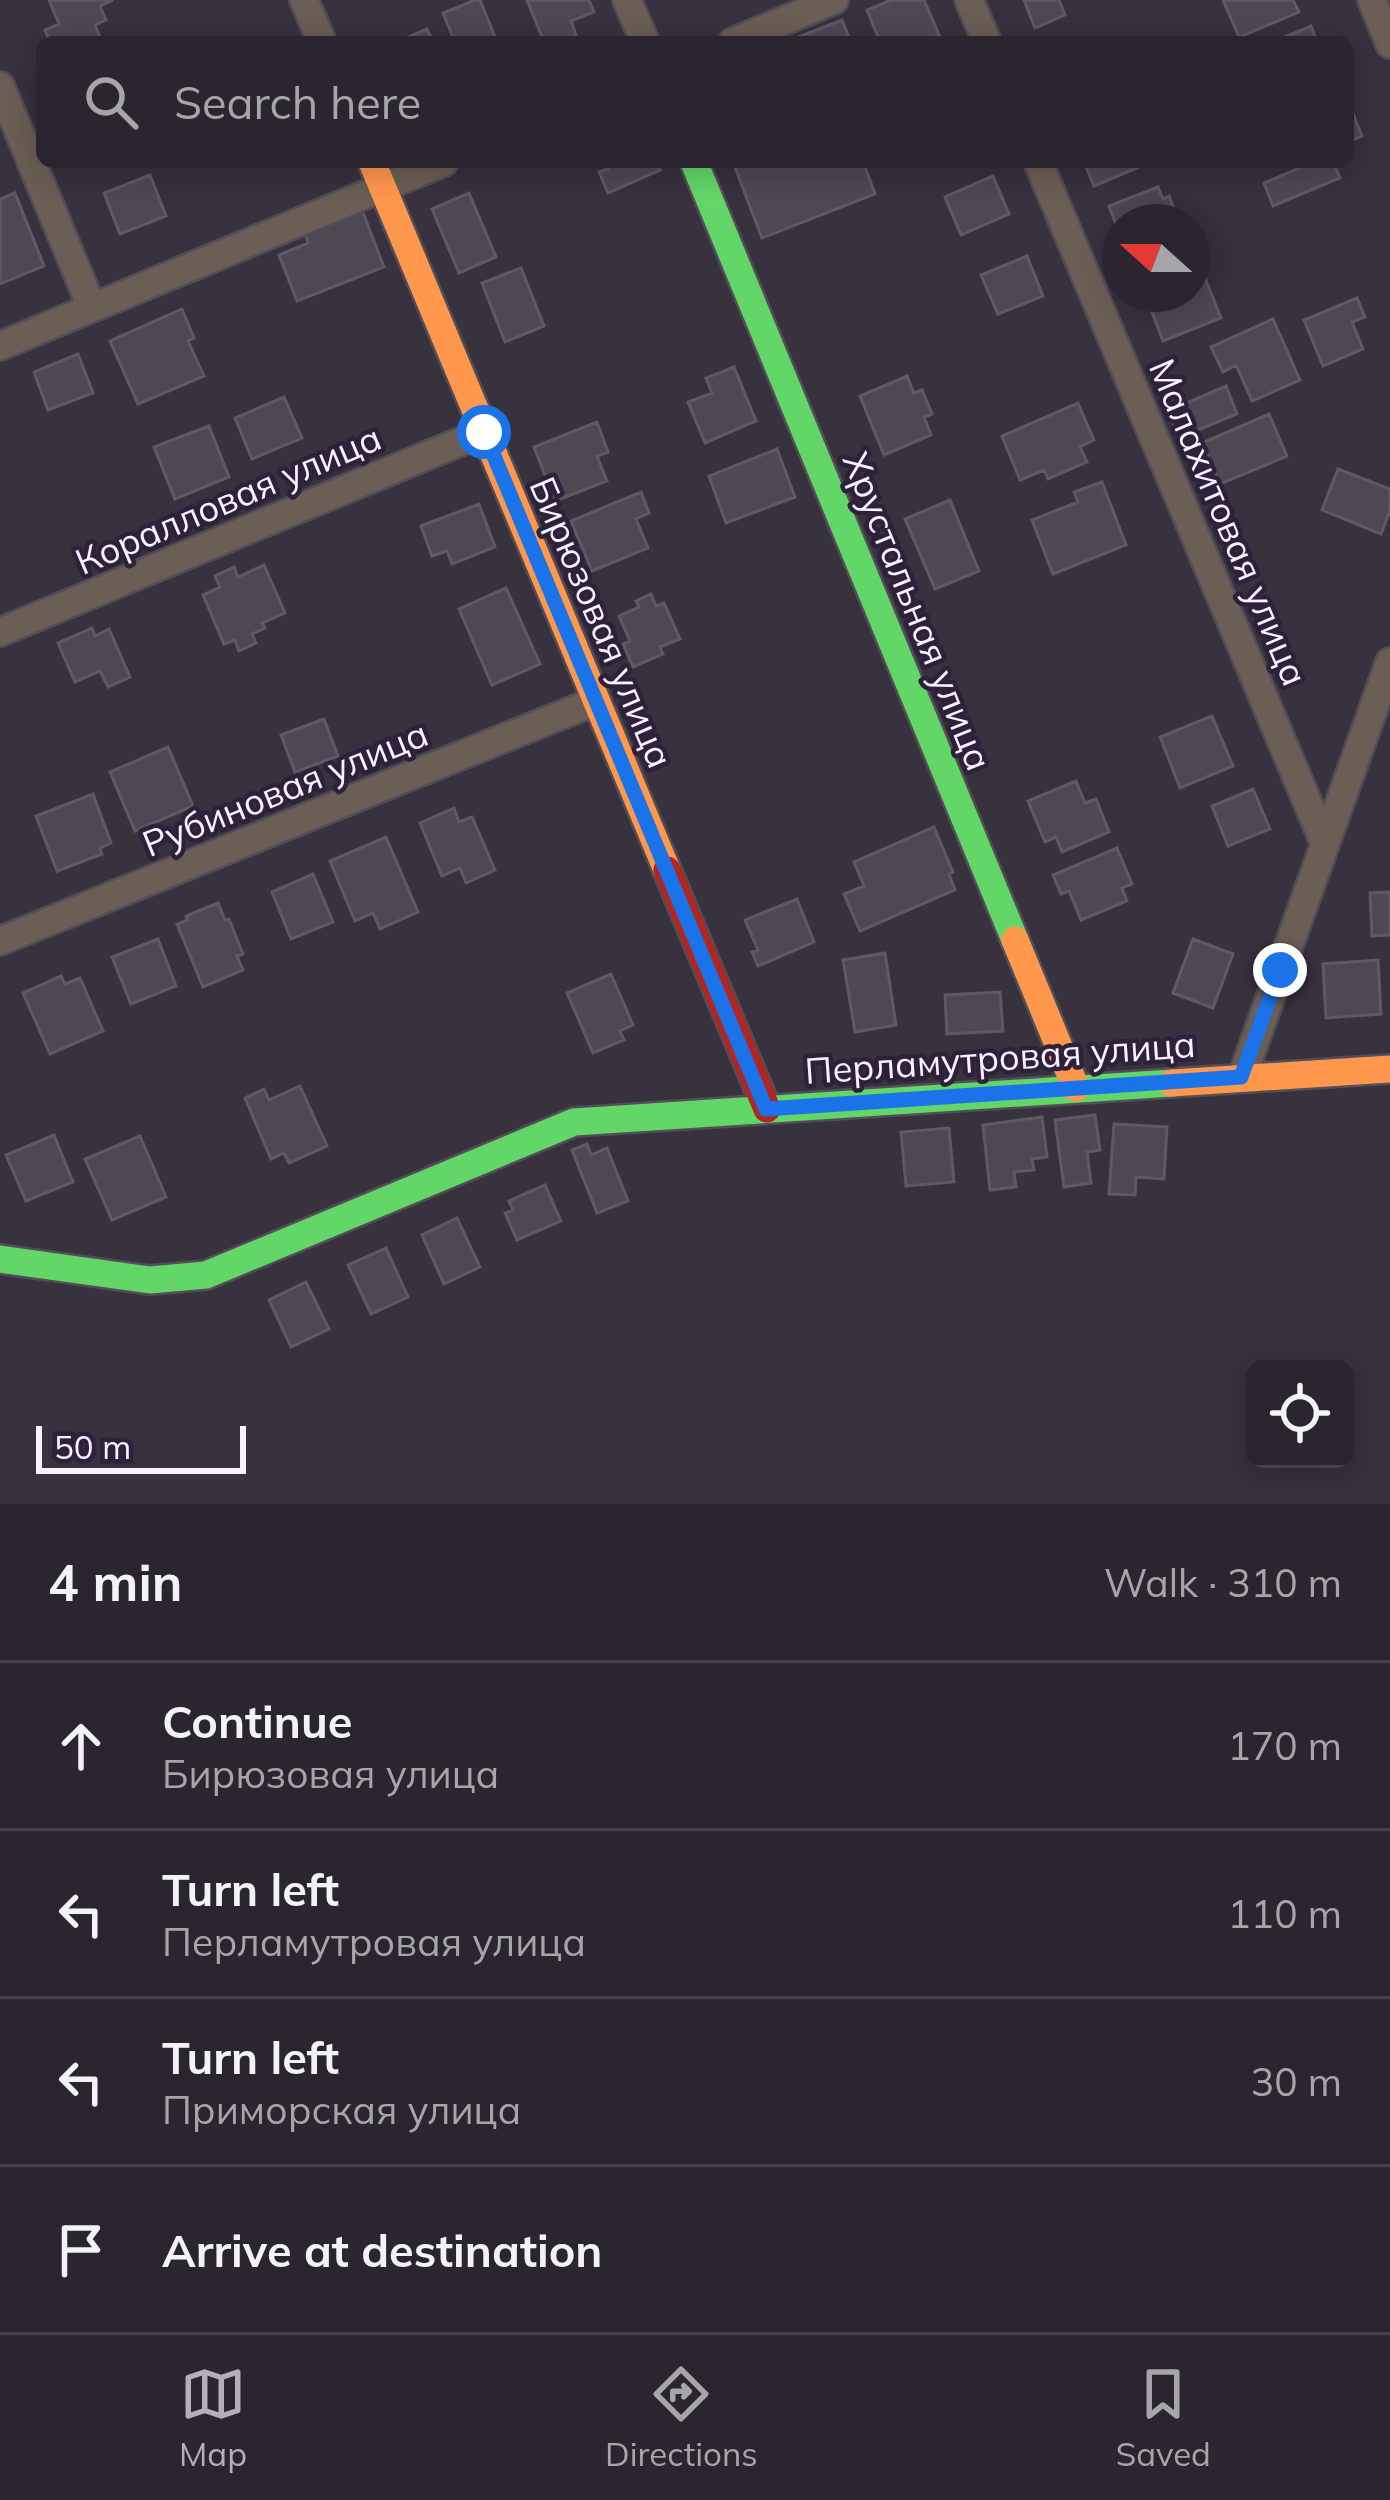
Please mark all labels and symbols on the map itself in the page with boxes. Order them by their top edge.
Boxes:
north arrow [1102,204,1210,312]
street label: Малахитовая улица [1140,352,1318,692]
route start [457,405,511,459]
street label: Коралловая улица [68,414,388,584]
street label: Хрустальная улица [834,445,1002,777]
street label: Бирюзовая улица [520,470,684,774]
street label: Рубиновая улица [136,710,434,866]
route end [1253,943,1307,997]
street label: Перламутровая улица [803,1021,1197,1093]
scale bar [36,1420,246,1473]

